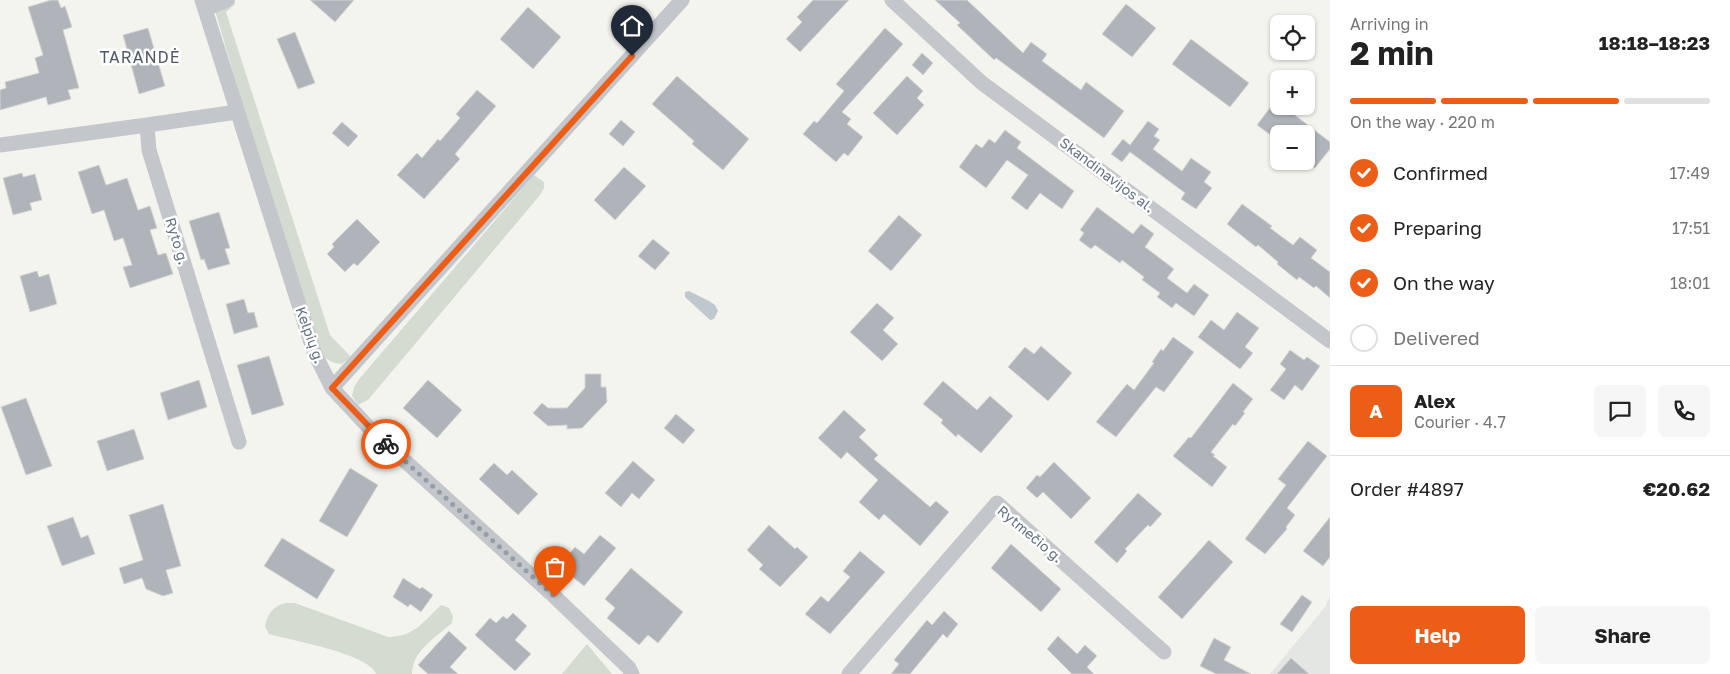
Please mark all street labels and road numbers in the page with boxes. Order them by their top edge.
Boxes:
street label: Skandinavijos al. [1057,134,1158,216]
street label: Ryto g. [162,215,193,266]
street label: Kelpių g. [292,304,329,366]
street label: Rytmečio g. [994,501,1066,566]

